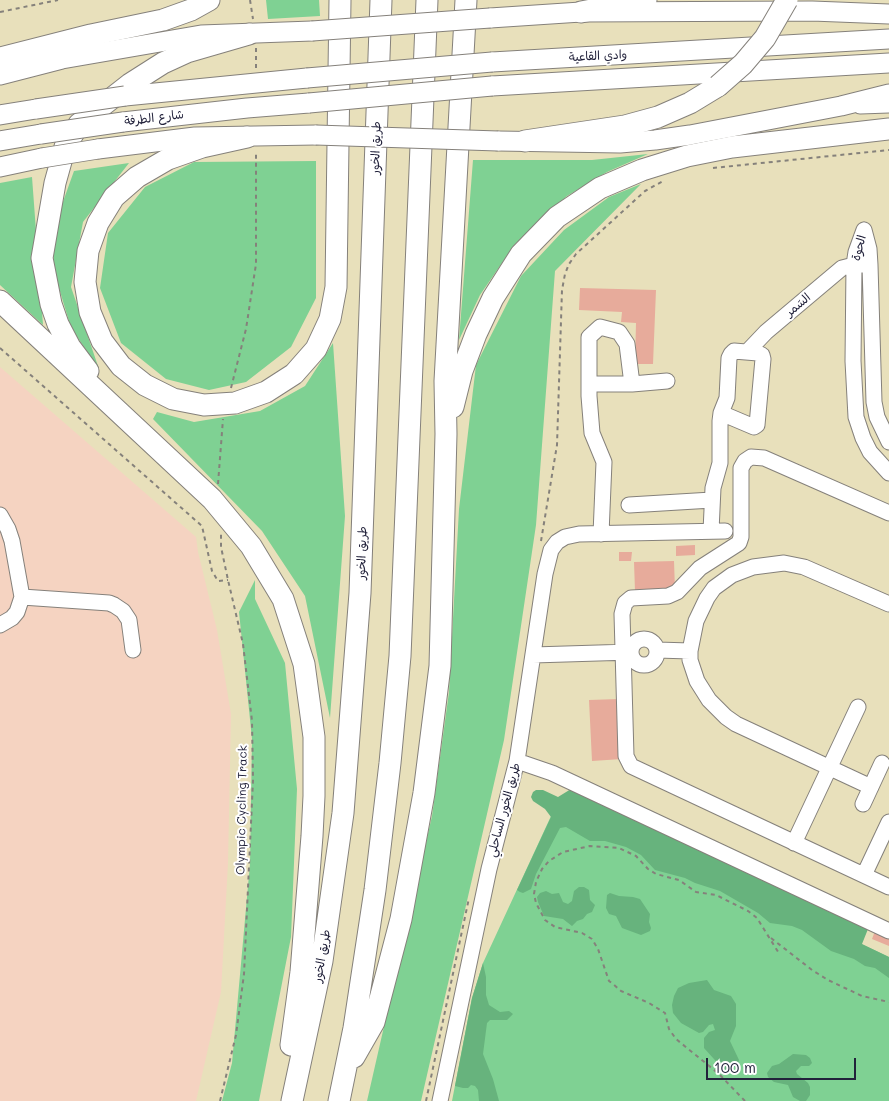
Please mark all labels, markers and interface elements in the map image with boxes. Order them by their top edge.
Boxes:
street label: وادي القاعية [568,47,628,65]
street label: شارع الطرفة [123,107,185,129]
street label: طريق الخور [368,121,384,175]
street label: الحوة [849,234,869,262]
street label: السَمر [782,290,814,320]
street label: طريق الخور [354,526,370,580]
street label: Olympic Cycling Track [234,745,250,875]
street label: طريق الخور الساحلي [484,761,524,859]
street label: طريق الخور [310,928,334,984]
scale bar [709,1048,859,1080]
text: 100 m [714,1057,756,1077]

